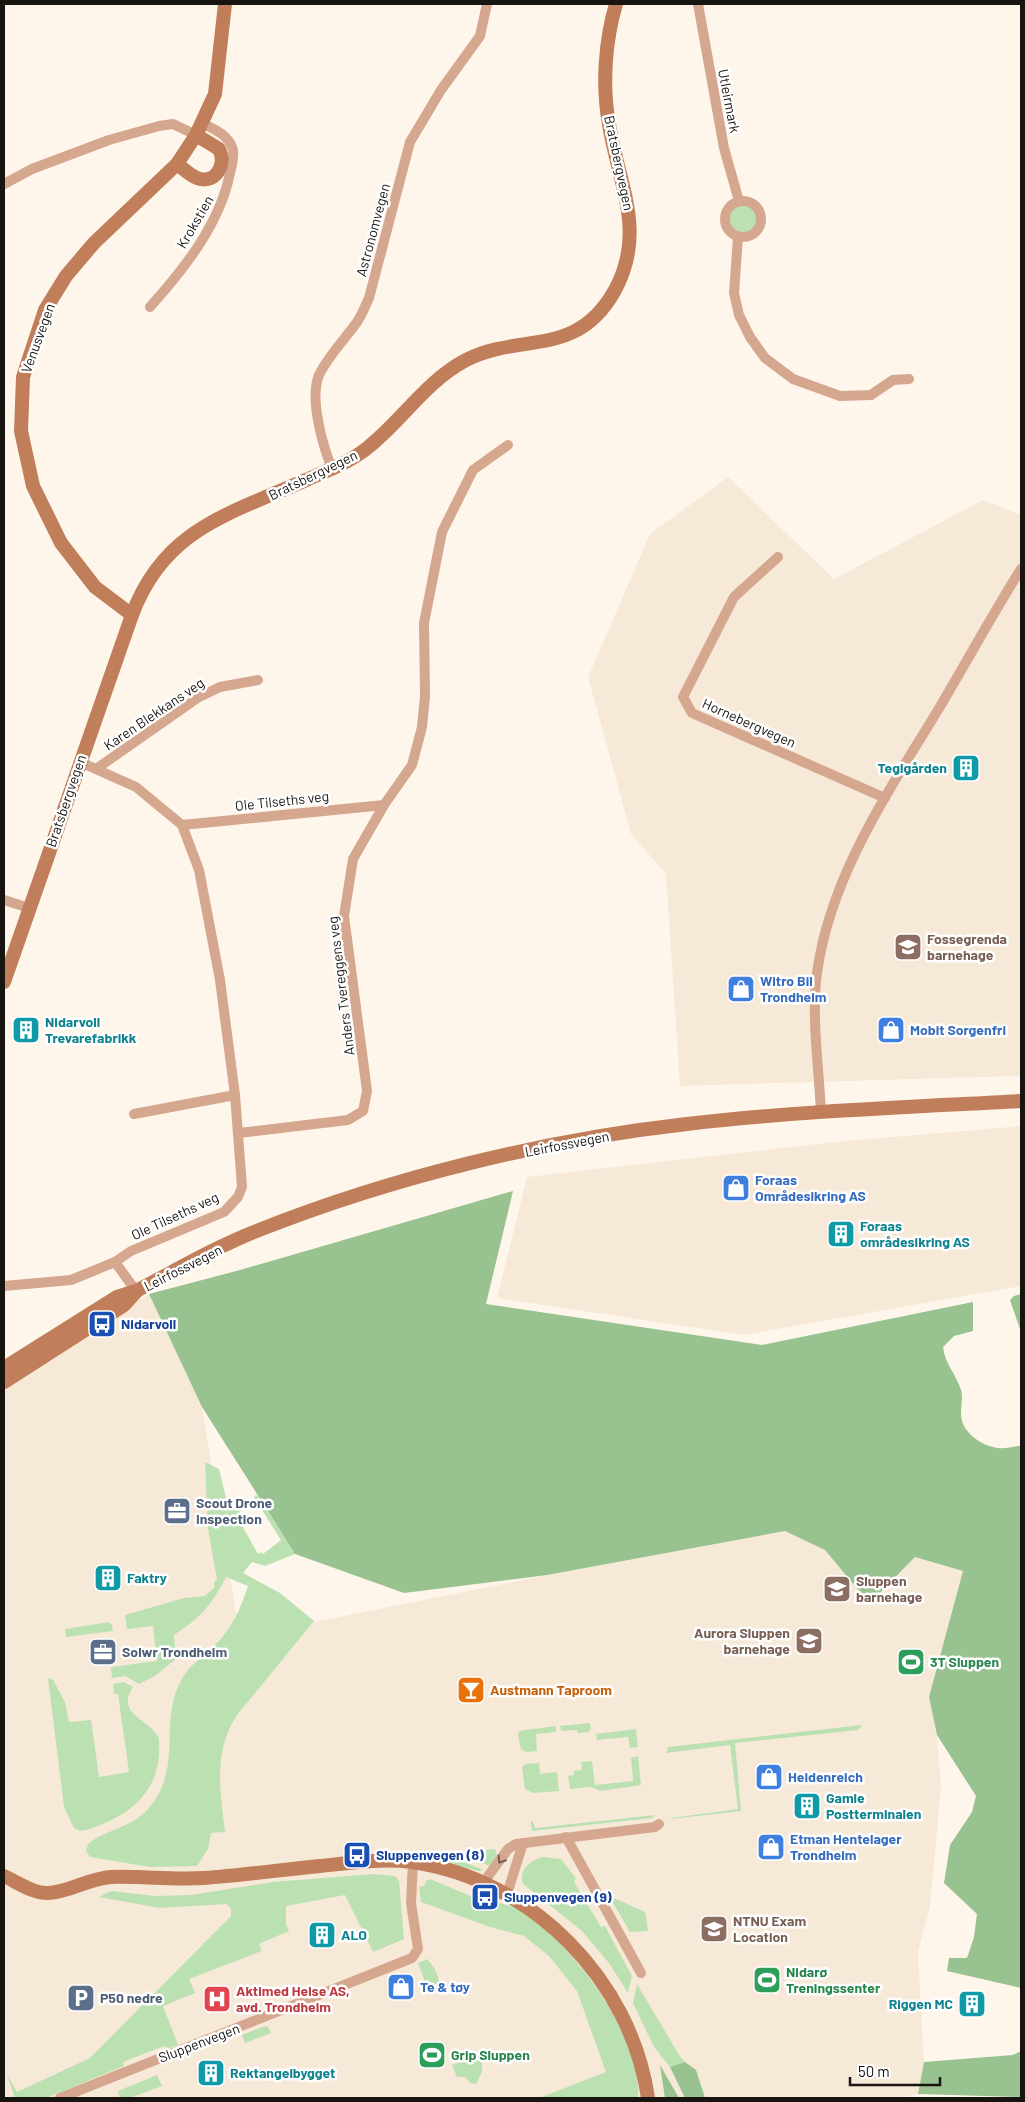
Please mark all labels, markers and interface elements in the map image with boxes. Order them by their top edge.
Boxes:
street label: Utleirmark [715,68,744,134]
street label: Bratsbergvegen [601,114,638,212]
street label: Astronomvegen [352,181,393,278]
street label: Krokstien [173,192,217,251]
street label: Venusvegen [17,301,58,375]
street label: Bratsbergvegen [266,446,360,503]
street label: Karen Blekkans veg [100,674,207,753]
street label: Hornebergvegen [700,694,799,751]
street label: Bratsbergvegen [42,752,89,849]
building icon: Teglgården [951,753,981,783]
place label: Teglgården [878,759,947,776]
street label: Ole Tilseths veg [234,787,330,814]
street label: Anders Tvereggens veg [324,915,357,1057]
place label: Fossegrenda barnehage [927,930,1007,963]
school or university icon: Fossegrenda barnehage [893,932,923,962]
place label: Witro Bil Trondheim [760,972,827,1005]
shop icon: Witro Bil Trondheim [726,974,756,1004]
place label: Nidarvoll Trevarefabrikk [45,1013,137,1046]
building icon: Nidarvoll Trevarefabrikk [11,1015,41,1045]
shop icon: Mobit Sorgenfri [876,1015,906,1045]
place label: Mobit Sorgenfri [910,1021,1006,1038]
street label: Leirfossvegen [523,1127,610,1160]
place label: Foraas Områdesikring AS [755,1171,866,1204]
shop icon: Foraas Områdesikring AS [721,1173,751,1203]
street label: Ole Tilseths veg [128,1188,221,1243]
place label: Foraas områdesikring AS [860,1217,970,1250]
building icon: Foraas områdesikring AS [826,1219,856,1249]
street label: Leirfossvegen [141,1241,225,1295]
bus stop icon: Nidarvoll [87,1309,117,1339]
place label: Nidarvoll [121,1315,176,1332]
place label: Scout Drone Inspection [196,1494,273,1527]
office icon: Scout Drone Inspection [162,1496,192,1526]
building icon: Faktry [93,1563,123,1593]
place label: Faktry [127,1569,167,1586]
place label: Sluppen barnehage [856,1572,923,1605]
school or university icon: Sluppen barnehage [822,1574,852,1604]
place label: Aurora Sluppen barnehage [694,1624,790,1657]
school or university icon: Aurora Sluppen barnehage [794,1626,824,1656]
office icon: Solwr Trondheim [88,1637,118,1667]
place label: Solwr Trondheim [122,1643,227,1660]
sports icon: 3T Sluppen [896,1647,926,1677]
place label: 3T Sluppen [930,1653,999,1670]
bar icon: Austmann Taproom [456,1675,486,1705]
place label: Austmann Taproom [490,1681,612,1698]
shop icon: Heidenreich [754,1762,784,1792]
place label: Heidenreich [788,1768,863,1785]
place label: Gamle Postterminalen [826,1789,921,1822]
building icon: Gamle Postterminalen [792,1791,822,1821]
place label: Etman Hentelager Trondheim [790,1830,902,1863]
shop icon: Etman Hentelager Trondheim [756,1832,786,1862]
bus stop icon: Sluppenvegen (8) [342,1840,372,1870]
place label: Sluppenvegen (8) [376,1846,484,1863]
one-way arrow [498,1854,507,1864]
bus stop icon: Sluppenvegen (9) [470,1882,500,1912]
place label: Sluppenvegen (9) [504,1888,612,1905]
place label: NTNU Exam Location [733,1912,807,1945]
school or university icon: NTNU Exam Location [699,1914,729,1944]
building icon: ALO [307,1920,337,1950]
place label: ALO [341,1926,367,1943]
place label: Nidarø Treningssenter [786,1963,881,1996]
sports icon: Nidarø Treningssenter [752,1965,782,1995]
shop icon: Te & tøy [386,1972,416,2002]
place label: Te & tøy [420,1978,470,1995]
place label: Aktimed Helse AS, avd. Trondheim [236,1982,350,2015]
parking icon: P50 nedre [66,1983,96,2013]
hospital icon: Aktimed Helse AS, avd. Trondheim [202,1984,232,2014]
place label: P50 nedre [100,1989,163,2006]
building icon: Riggen MC [957,1989,987,2019]
place label: Riggen MC [889,1995,953,2012]
street label: Sluppenvegen [156,2019,242,2066]
sports icon: Grip Sluppen [417,2040,447,2070]
place label: Grip Sluppen [451,2046,530,2063]
scale bar [850,2054,940,2086]
building icon: Rektangelbygget [196,2058,226,2088]
text: 50 m [858,2062,890,2080]
place label: Rektangelbygget [230,2064,335,2081]

